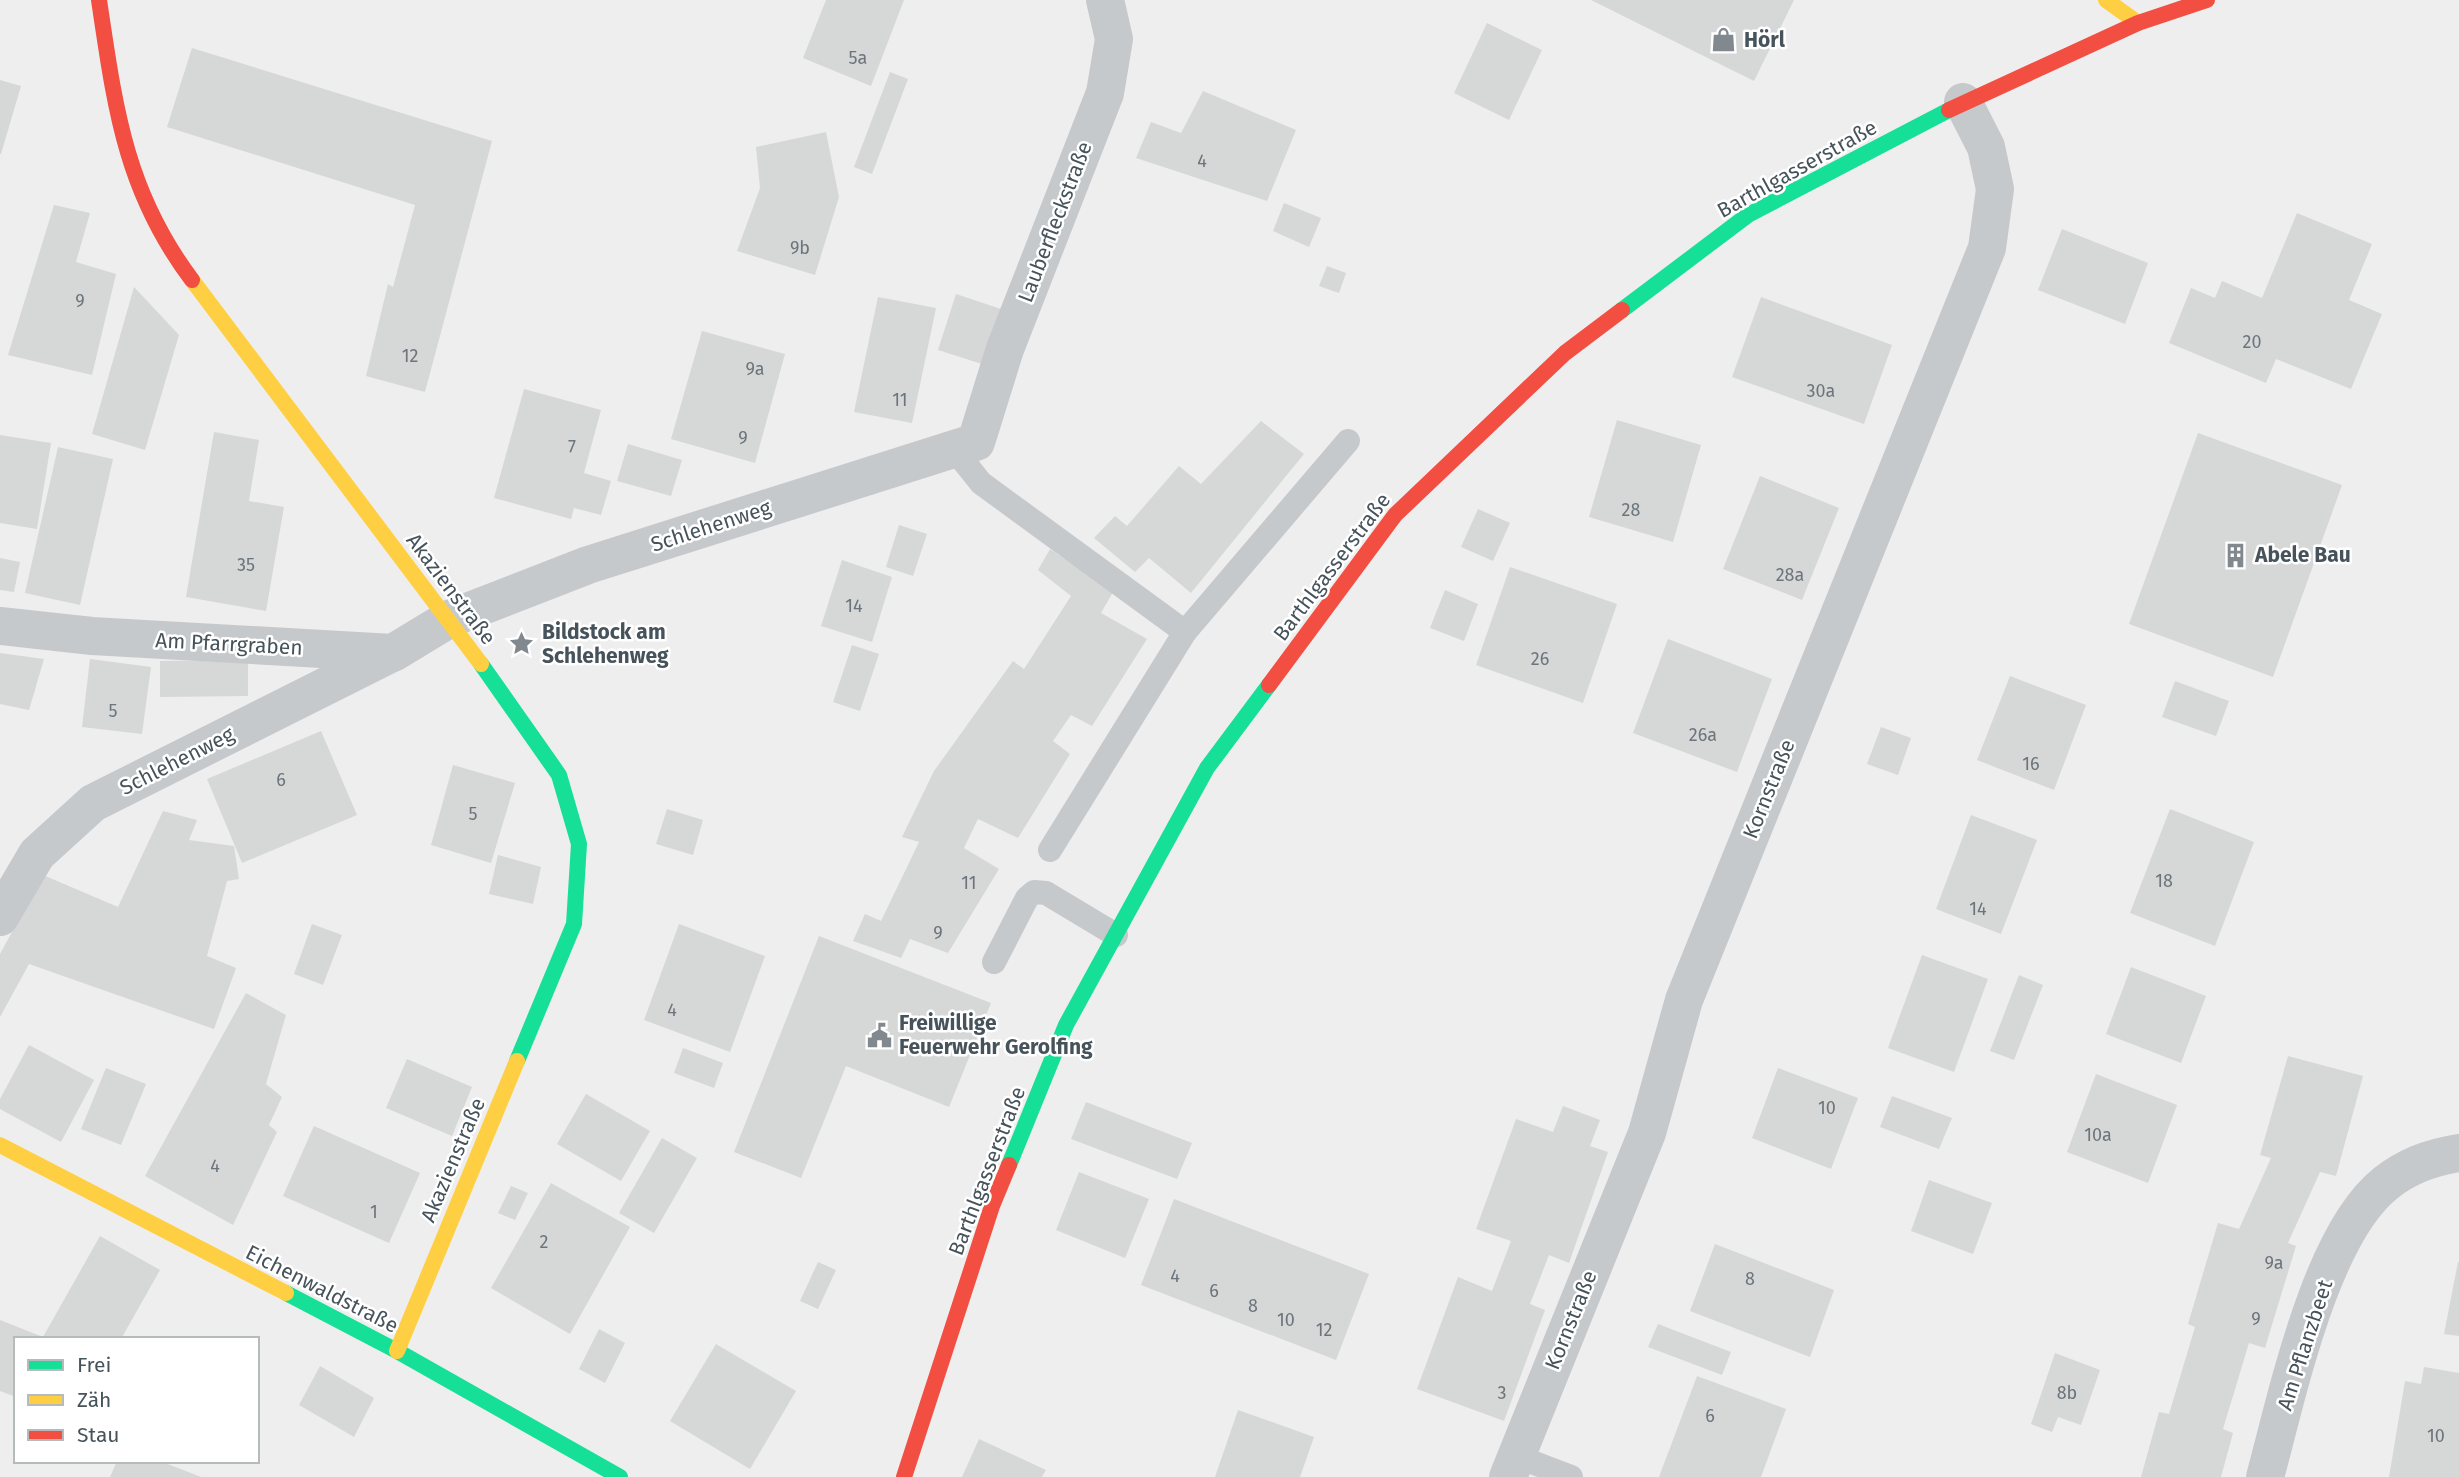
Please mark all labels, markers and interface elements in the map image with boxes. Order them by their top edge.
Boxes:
shop icon: Hörl [1710,26,1738,54]
place label: Hörl [1744,27,1786,53]
house number: 5a [849,47,867,69]
street label: Barthlgasserstraße [1713,114,1881,224]
street label: Lauberfleckstraße [1012,138,1098,306]
house number: 4 [1197,150,1207,172]
house number: 9b [790,237,810,259]
house number: 9 [75,290,85,312]
house number: 20 [2243,331,2261,353]
house number: 12 [402,345,418,367]
house number: 9a [745,358,765,380]
house number: 30a [1807,380,1835,402]
house number: 11 [892,389,908,411]
house number: 9 [738,427,748,449]
house number: 7 [568,436,576,458]
street label: Barthlgasserstraße [1268,488,1396,646]
street label: Schlehenweg [648,494,774,558]
house number: 28 [1622,499,1640,521]
street label: Akazienstraße [401,528,501,650]
building icon: Abele Bau [2221,541,2249,569]
place label: Abele Bau [2254,542,2351,568]
house number: 35 [237,554,255,576]
house number: 28a [1776,564,1804,586]
house number: 14 [845,595,863,617]
place label: Bildstock am Schlehenweg [542,619,669,669]
street label: Am Pfarrgraben [155,627,303,661]
place icon: Bildstock am Schlehenweg [508,630,536,658]
house number: 26 [1531,648,1549,670]
house number: 5 [108,700,118,722]
street label: Schlehenweg [116,721,239,801]
house number: 26a [1689,724,1717,746]
street label: Kornstraße [1737,736,1801,842]
house number: 16 [2022,753,2040,775]
house number: 6 [276,769,286,791]
house number: 5 [468,803,478,825]
house number: 18 [2155,870,2173,892]
house number: 11 [961,872,977,894]
house number: 14 [1969,898,1987,920]
house number: 9 [933,922,943,944]
house number: 4 [667,999,677,1021]
place label: Freiwillige Feuerwehr Gerolfing [899,1010,1093,1060]
public building icon: Freiwillige Feuerwehr Gerolfing [865,1021,893,1049]
street label: Barthlgasserstraße [943,1083,1031,1259]
street label: Akazienstraße [415,1094,491,1226]
house number: 10 [1818,1097,1836,1119]
house number: 10a [2084,1124,2112,1146]
house number: 4 [210,1155,220,1177]
house number: 1 [370,1201,378,1223]
house number: 2 [540,1231,549,1253]
street label: Eichenwaldstraße [241,1239,403,1339]
house number: 9a [2264,1252,2284,1274]
house number: 4 [1170,1265,1180,1287]
street label: Kornstraße [1539,1267,1603,1373]
house number: 8 [1745,1268,1755,1290]
street label: Am Pflanzbeet [2272,1276,2338,1414]
house number: 6 [1209,1280,1219,1302]
house number: 8 [1248,1295,1258,1317]
house number: 9 [2251,1308,2261,1330]
house number: 10 [1277,1309,1295,1331]
house number: 12 [1316,1319,1332,1341]
legend [14,1337,259,1463]
text: Frei [77,1352,111,1378]
house number: 3 [1498,1382,1506,1404]
house number: 8b [2057,1382,2077,1404]
text: Zäh [77,1387,111,1413]
house number: 6 [1705,1405,1715,1427]
text: Stau [77,1422,120,1448]
house number: 10 [2427,1425,2445,1447]

